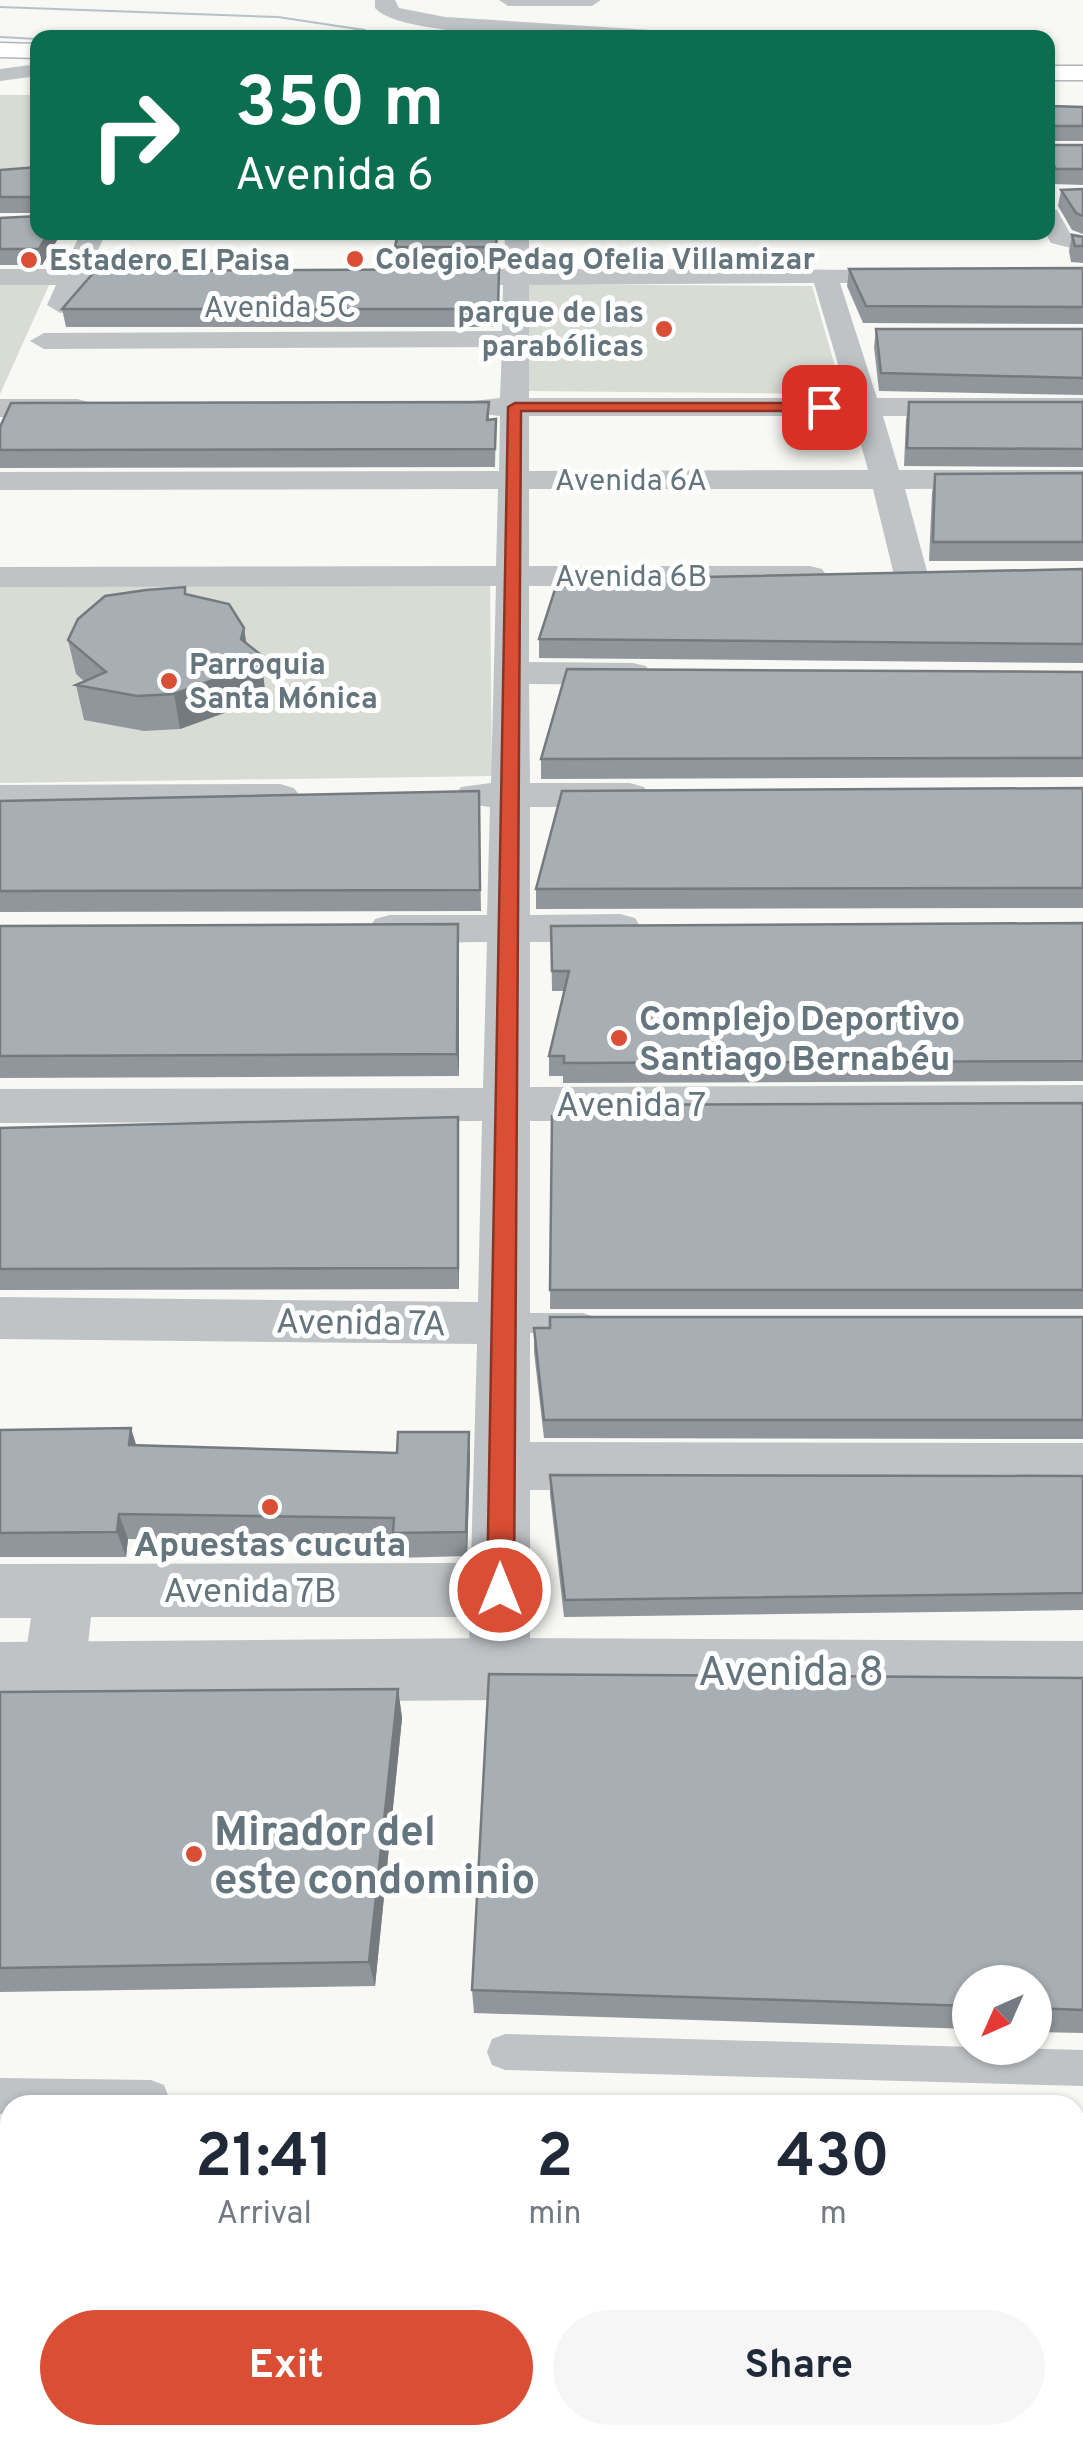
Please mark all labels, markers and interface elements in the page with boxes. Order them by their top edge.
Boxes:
text: 350 m [235,62,444,151]
icon: right [70,70,200,200]
text: Avenida 6 [235,149,434,206]
place label: Colegio Pedag Ofelia Villamizar [375,243,815,280]
place label: Estadero El Paisa [49,244,290,281]
marker: Colegio Pedag Ofelia Villamizar [344,248,366,270]
marker: Estadero El Paisa [18,249,40,271]
street label: Avenida 5C [204,291,356,328]
place label: parque de las parabólicas [457,296,644,367]
marker: parque de las parabólicas [653,318,675,340]
pin [782,365,867,450]
icon: arrive [797,380,852,435]
street label: Avenida 6A [555,464,707,501]
street label: Avenida 6B [555,560,707,597]
place label: Parroquia Santa Mónica [189,648,378,719]
marker: Parroquia Santa Mónica [158,670,180,692]
place label: Complejo Deportivo Santiago Bernabéu [639,999,960,1083]
marker: Complejo Deportivo Santiago Bernabéu [608,1027,630,1049]
street label: Avenida 7 [556,1085,706,1129]
street label: Avenida 7A [275,1302,447,1348]
marker: Apuestas cucuta [259,1496,281,1518]
place label: Apuestas cucuta [134,1525,406,1569]
position arrow [448,1538,552,1642]
street label: Avenida 7B [163,1571,337,1615]
street label: Avenida 8 [698,1648,884,1701]
place label: Mirador del este condominio [214,1808,535,1909]
marker: Mirador del este condominio [183,1843,205,1865]
north arrow [952,1965,1052,2065]
map controls [952,1965,1052,2065]
text: 21:41 [195,2122,333,2198]
text: 2 [537,2122,573,2198]
text: 430 [777,2122,890,2198]
text: Arrival [216,2195,312,2235]
text: min [528,2195,582,2235]
text: m [820,2195,847,2235]
button: Exit [40,2310,533,2425]
button: Share [553,2310,1045,2425]

